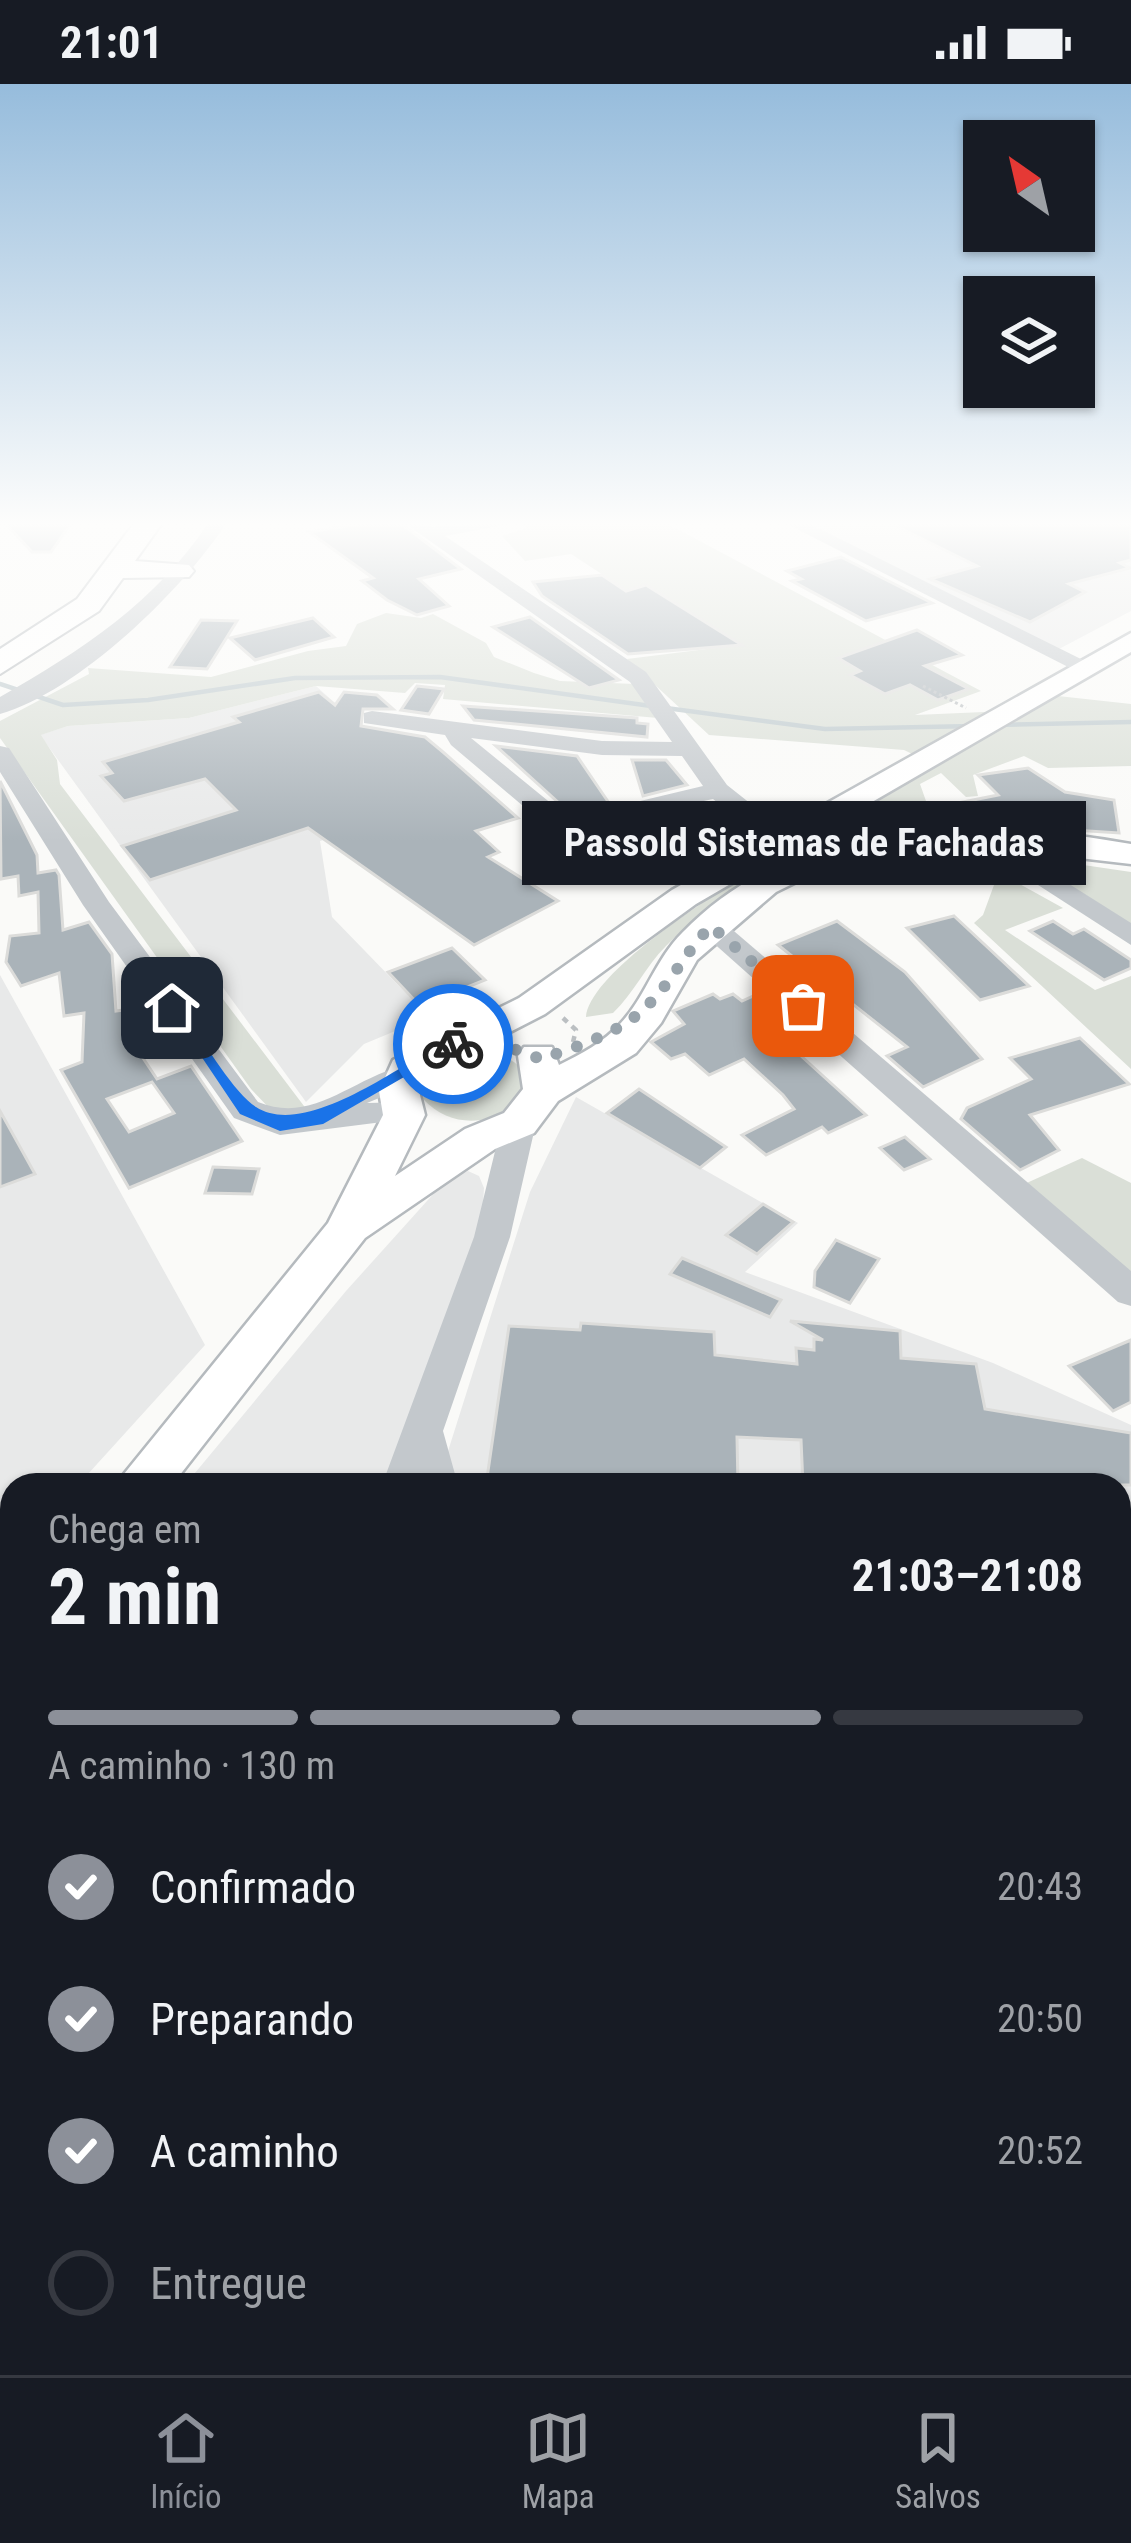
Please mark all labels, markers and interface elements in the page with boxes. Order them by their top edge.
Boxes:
text: 21:01 [60,16,163,69]
north arrow [963,120,1095,252]
map controls [963,120,1095,408]
button: layers [963,276,1095,408]
callout: Passold Sistemas de Fachadas [521,802,1085,886]
text: Passold Sistemas de Fachadas [564,820,1044,866]
pin [752,955,854,1057]
pin [121,957,223,1059]
icon: bag [770,973,836,1039]
icon: home [139,975,205,1041]
courier [393,984,513,1104]
icon: bike [420,1011,486,1077]
text: Chega em [48,1507,202,1553]
text: 21:03–21:08 [852,1549,1083,1602]
text: 2 min [48,1552,221,1643]
text: A caminho · 130 m [48,1743,335,1789]
icon: check [48,1854,114,1920]
text: Confirmado [150,1861,356,1914]
text: 20:43 [997,1864,1083,1910]
icon: check [48,1986,114,2052]
text: Preparando [150,1993,354,2046]
text: 20:50 [997,1996,1083,2042]
icon: check [48,2118,114,2184]
text: A caminho [150,2125,339,2178]
text: 20:52 [997,2128,1083,2174]
text: Entregue [150,2257,307,2310]
tab: Início [150,2405,222,2516]
tab: Mapa [522,2405,595,2516]
tab: Salvos [895,2405,981,2516]

